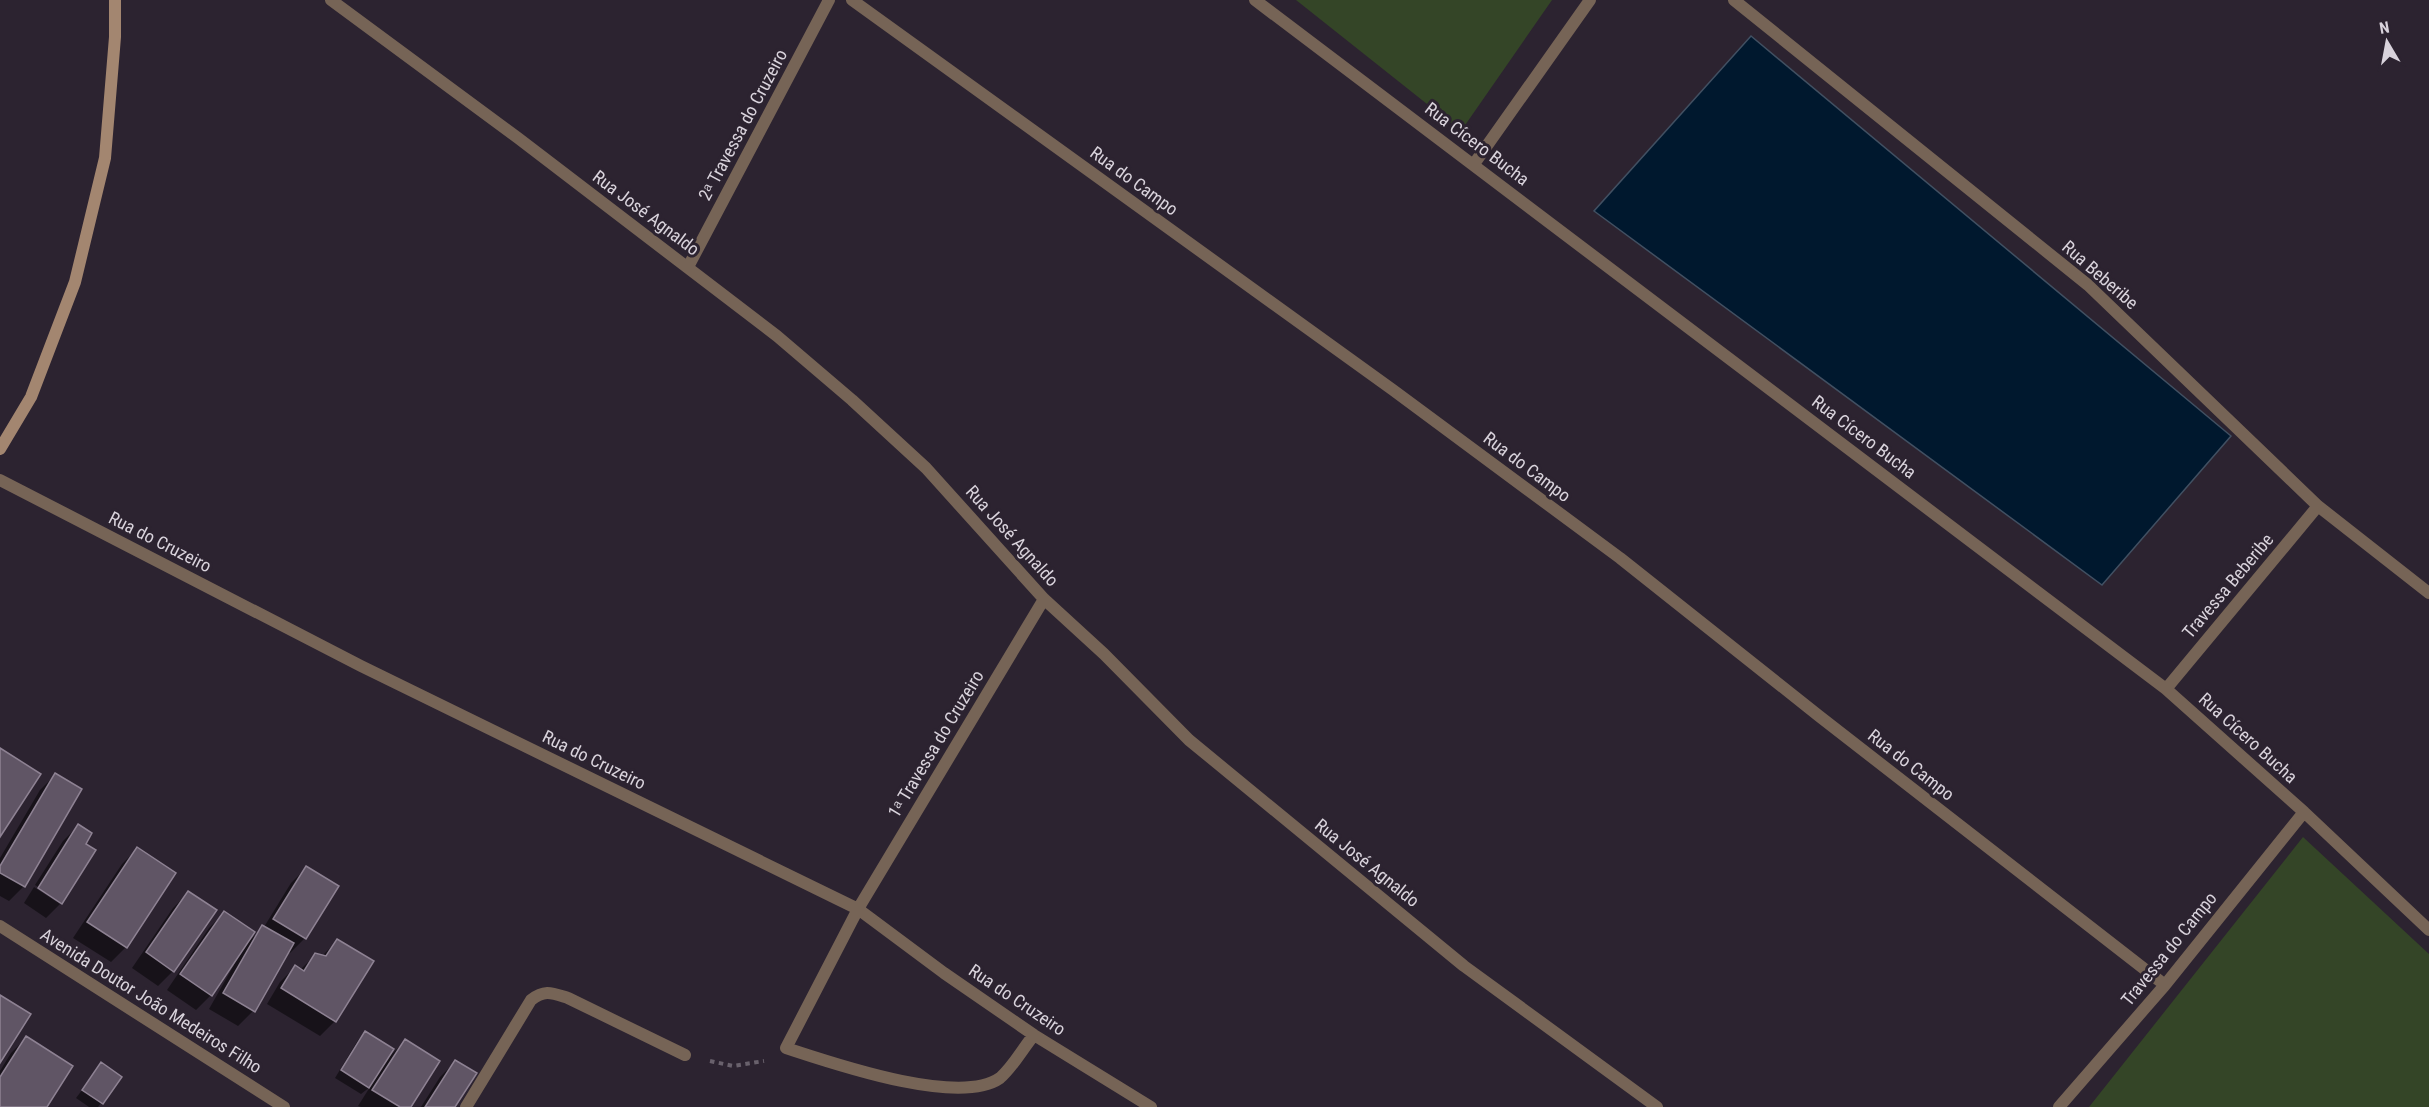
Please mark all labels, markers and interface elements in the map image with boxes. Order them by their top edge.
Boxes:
north arrow [2357,12,2417,72]
text: N [2378,18,2391,38]
street label: 2ᵃ Travessa do Cruzeiro [694,46,791,204]
street label: Rua Cícero Bucha [1421,98,1533,190]
street label: Rua do Campo [1086,142,1182,219]
street label: Rua José Agnaldo [589,166,704,260]
street label: Rua Beberibe [2058,236,2143,313]
street label: Rua Cícero Bucha [1808,391,1920,483]
street label: Rua do Campo [1480,427,1575,506]
street label: Rua José Agnaldo [962,481,1063,590]
street label: Rua do Cruzeiro [105,507,215,576]
street label: Travessa Beberibe [2178,529,2277,642]
street label: 1ᵃ Travessa do Cruzeiro [883,666,988,821]
street label: Rua Cícero Bucha [2195,688,2302,787]
street label: Rua do Campo [1864,725,1959,805]
street label: Rua do Cruzeiro [539,726,649,794]
street label: Rua José Agnaldo [1311,814,1424,911]
street label: Travessa do Campo [2116,888,2221,1010]
street label: Avenida Doutor João Medeiros Filho [37,924,266,1077]
street label: Rua do Cruzeiro [965,960,1070,1040]

